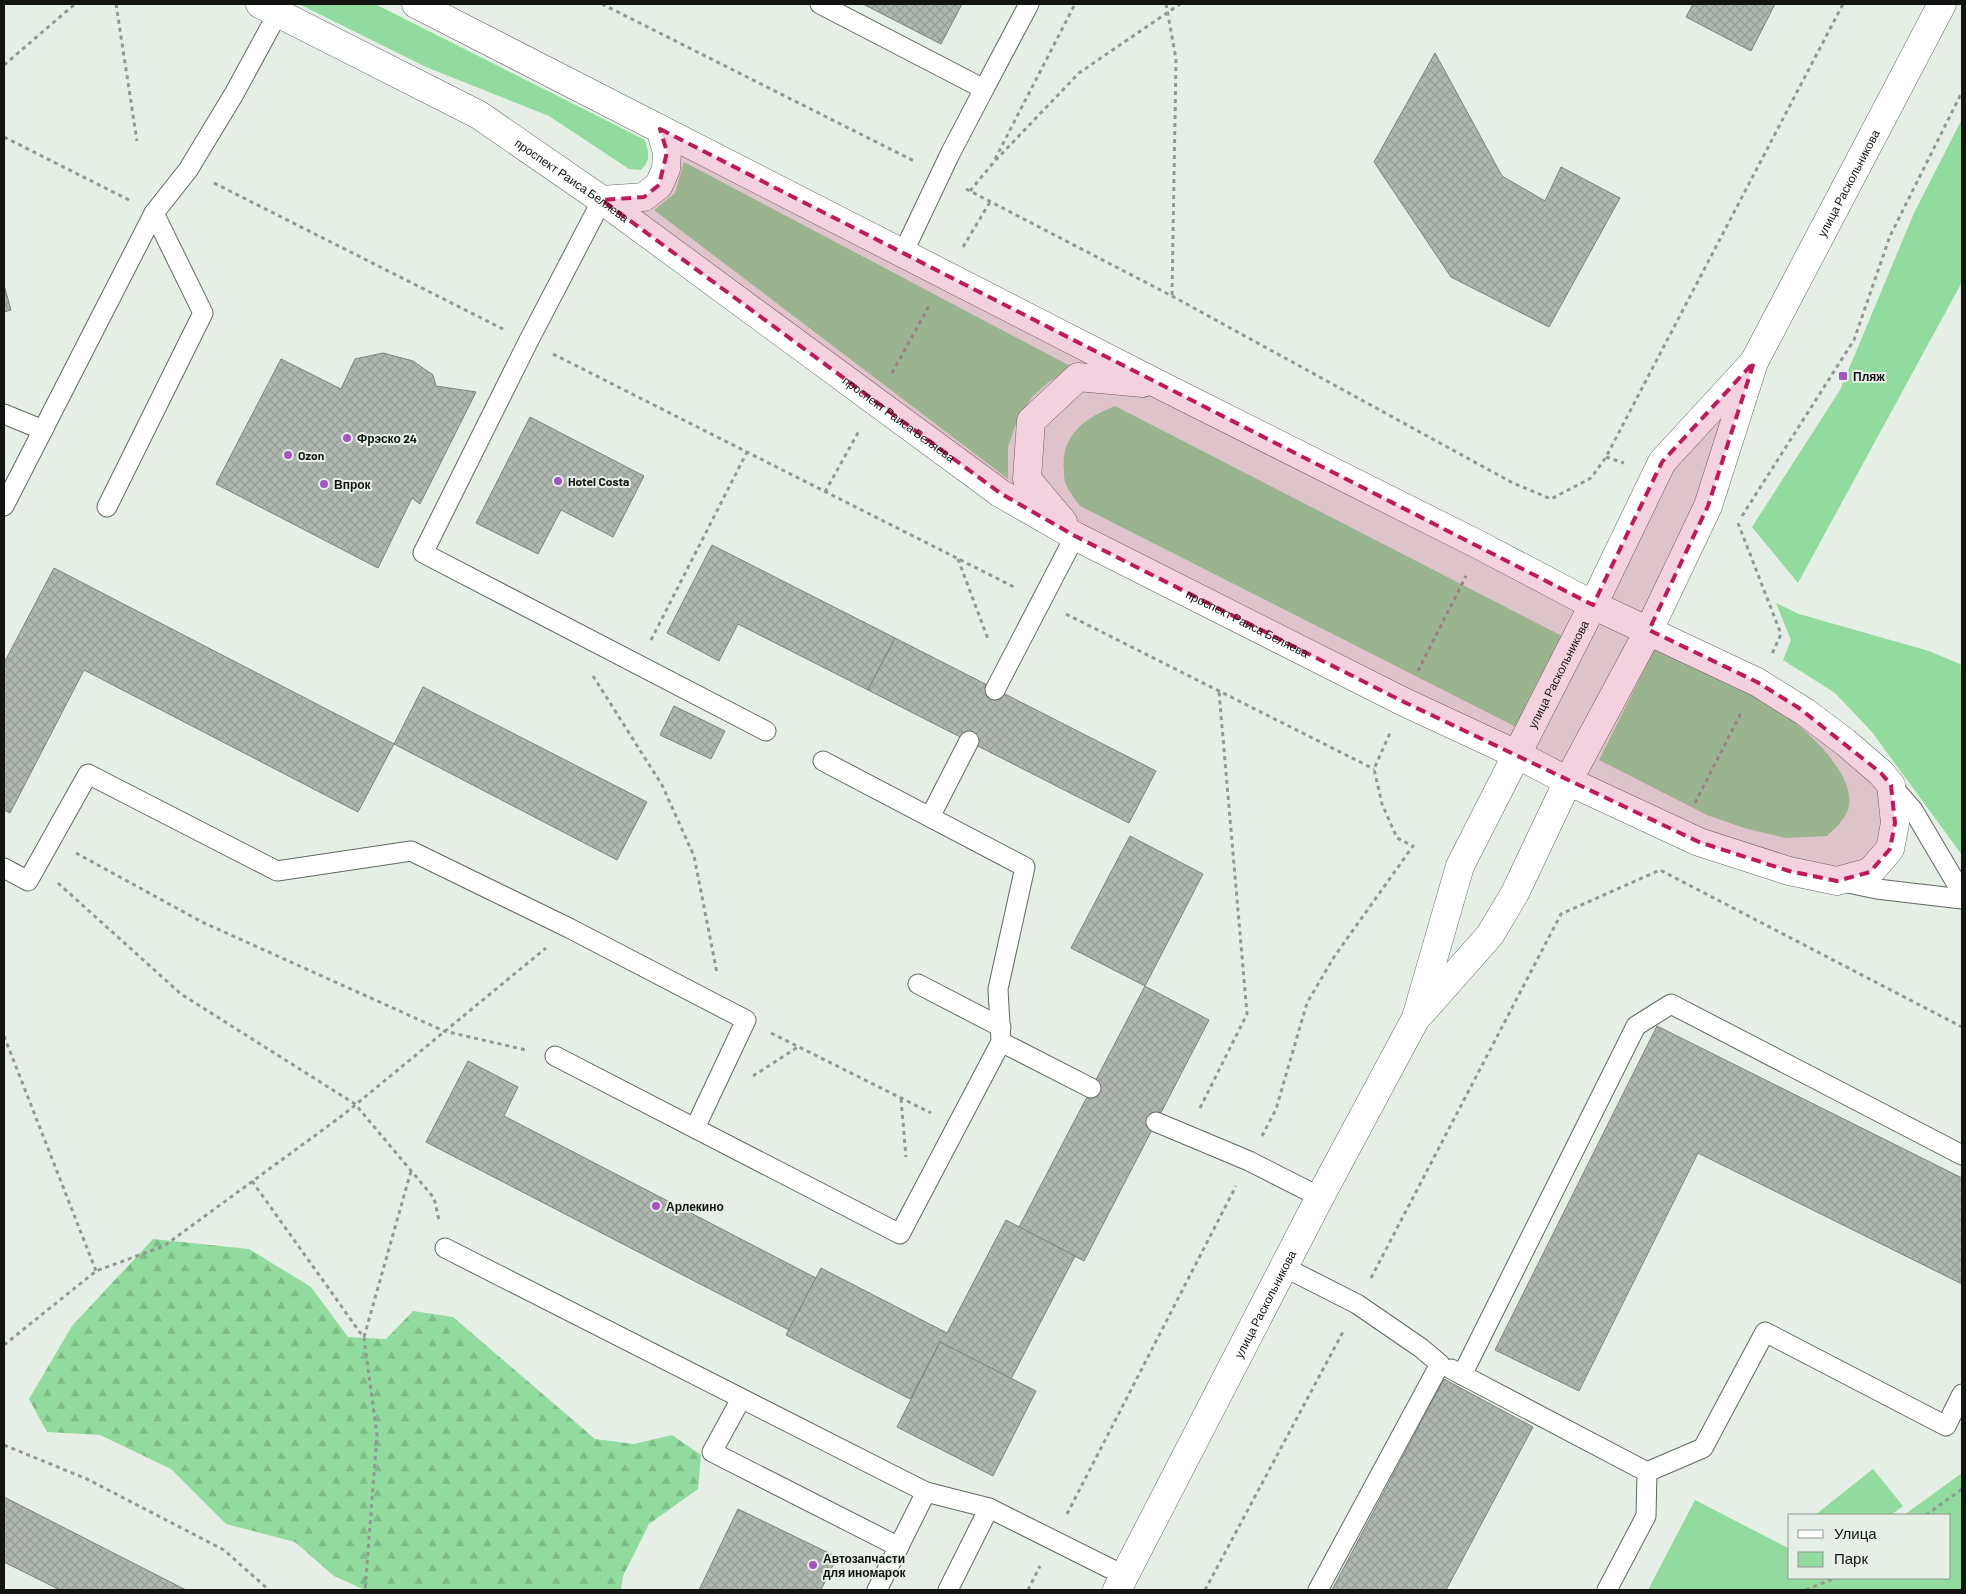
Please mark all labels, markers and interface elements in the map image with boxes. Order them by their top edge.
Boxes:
street label: улица Раскольникова [1814,127,1882,239]
street label: проспект Раиса Беляева [513,135,632,225]
place label: Пляж [1853,369,1885,383]
marker: Пляж [1837,370,1849,382]
street label: проспект Раиса Беляева [840,373,958,465]
place label: Фрэско 24 [357,431,417,446]
marker: Фрэско 24 [341,432,353,444]
place label: Ozon [298,448,324,462]
marker: Ozon [282,449,294,461]
place label: Hotel Costa [568,474,629,488]
marker: Hotel Costa [552,475,564,487]
place label: Впрок [334,477,372,492]
marker: Впрок [318,478,330,490]
street label: проспект Раиса Беляева [1184,586,1312,660]
street label: улица Раскольникова [1524,618,1591,731]
place label: Арлекино [666,1199,724,1214]
marker: Арлекино [650,1200,662,1212]
street label: улица Раскольникова [1231,1247,1298,1361]
legend [1788,1514,1951,1579]
text: Улица [1834,1524,1877,1542]
text: Парк [1834,1549,1868,1567]
place label: Автозапчасти для иномарок [823,1551,906,1580]
marker: Автозапчасти для иномарок [807,1559,819,1571]

